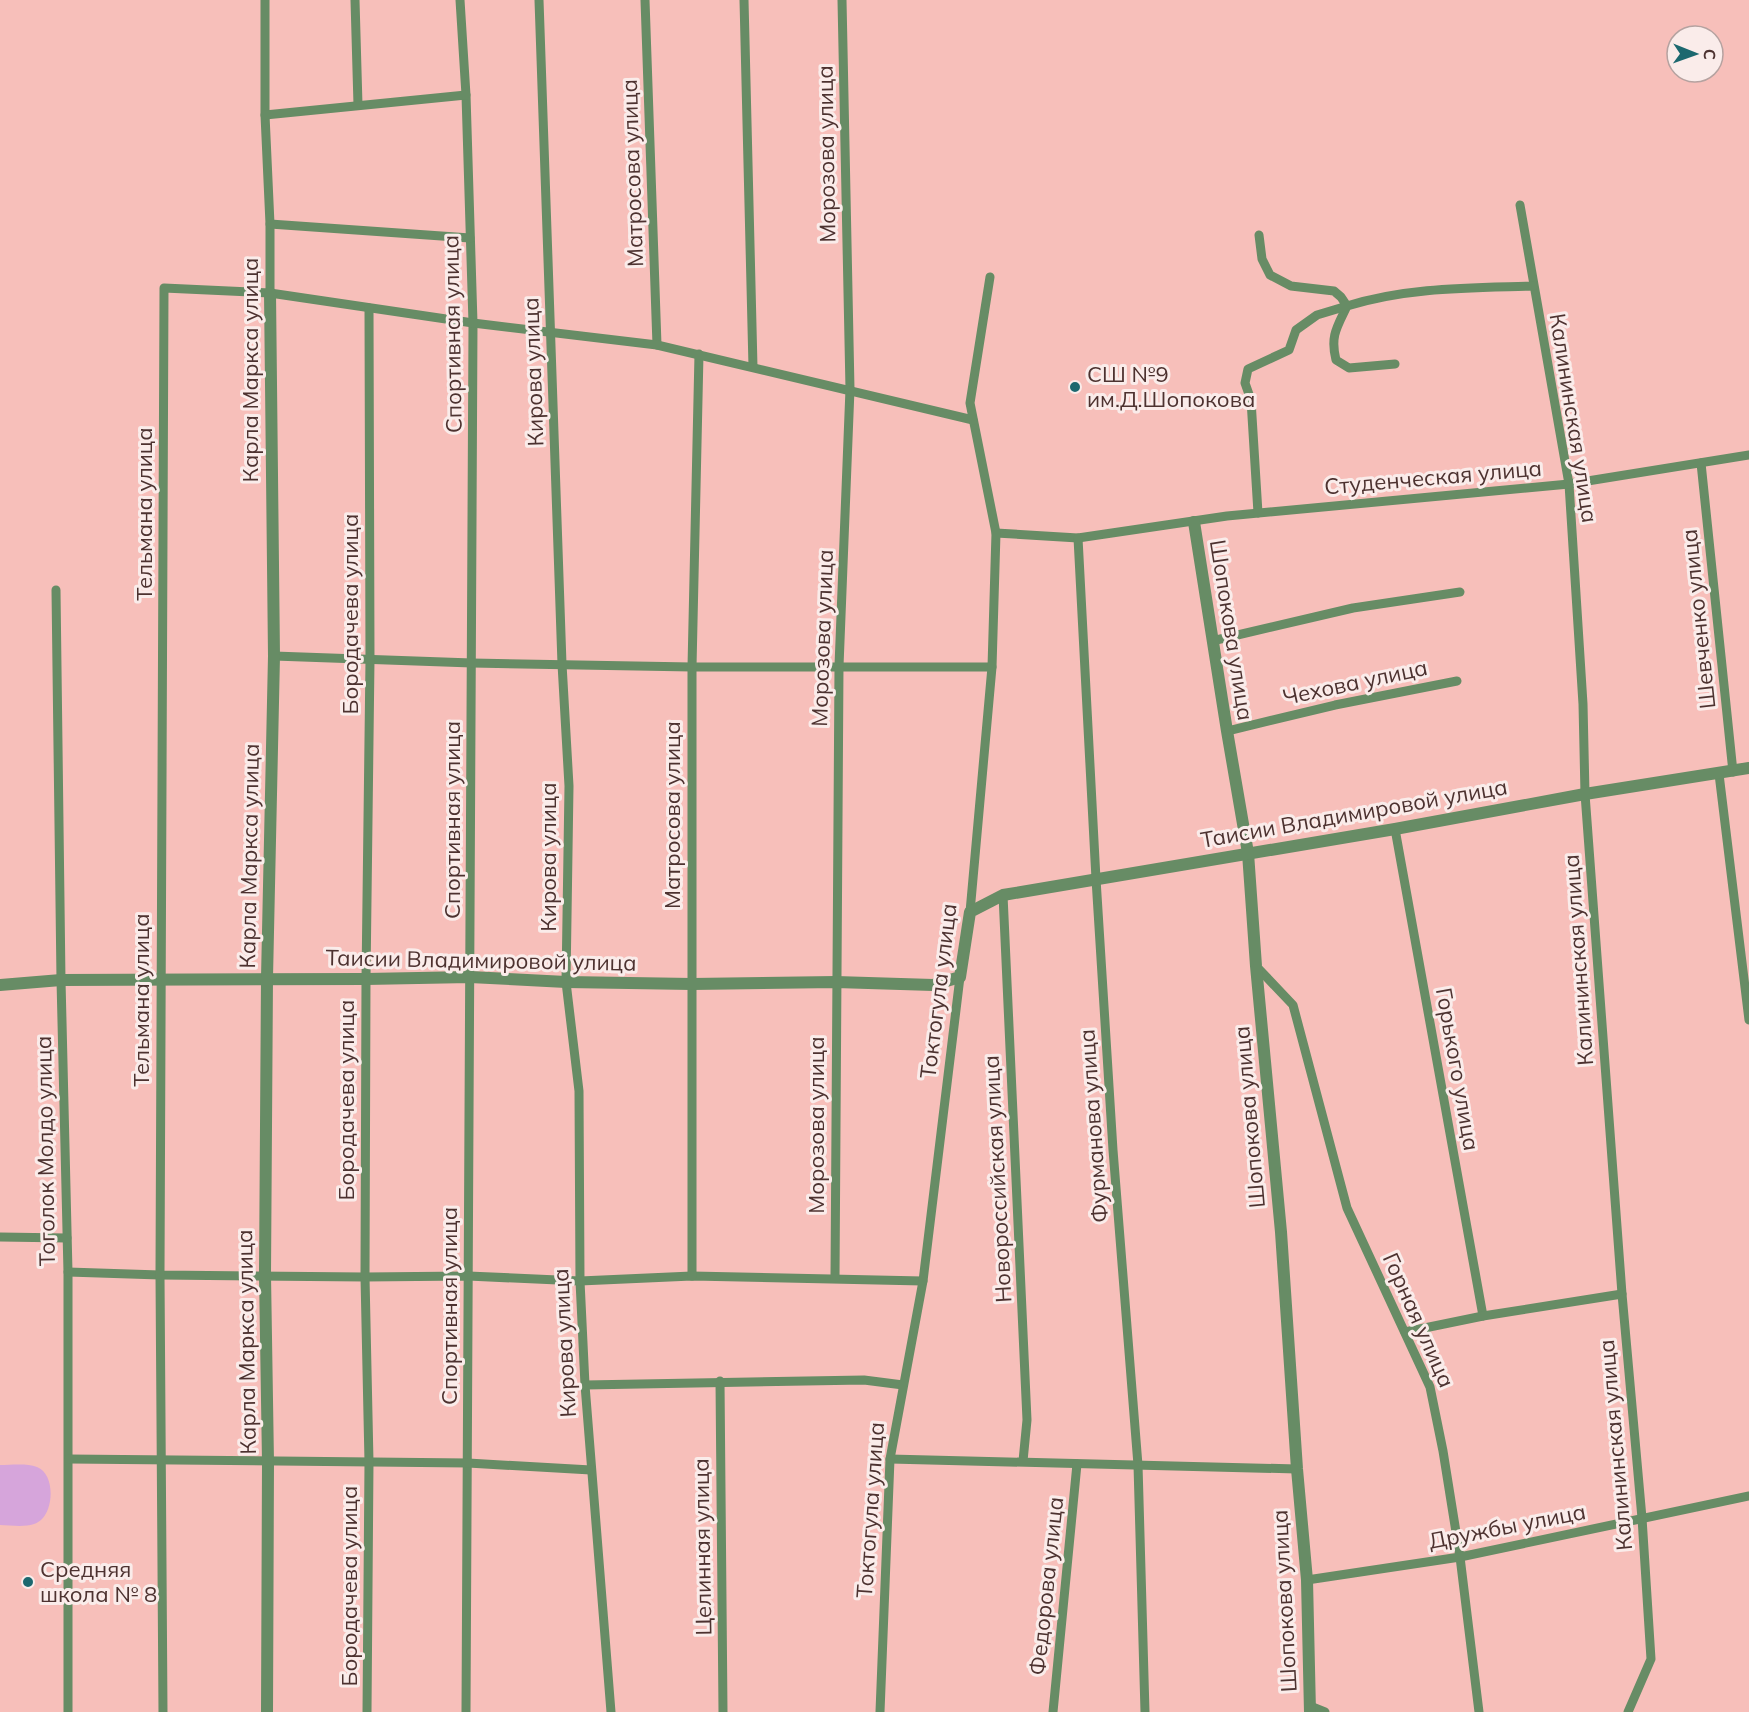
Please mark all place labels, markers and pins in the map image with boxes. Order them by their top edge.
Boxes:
place label: СШ №9 им.Д.Шопокова [1087,360,1255,413]
marker: СШ №9 им.Д.Шопокова [1068,380,1082,394]
place label: Средняя школа № 8 [40,1555,157,1608]
marker: Средняя школа № 8 [21,1575,35,1589]

